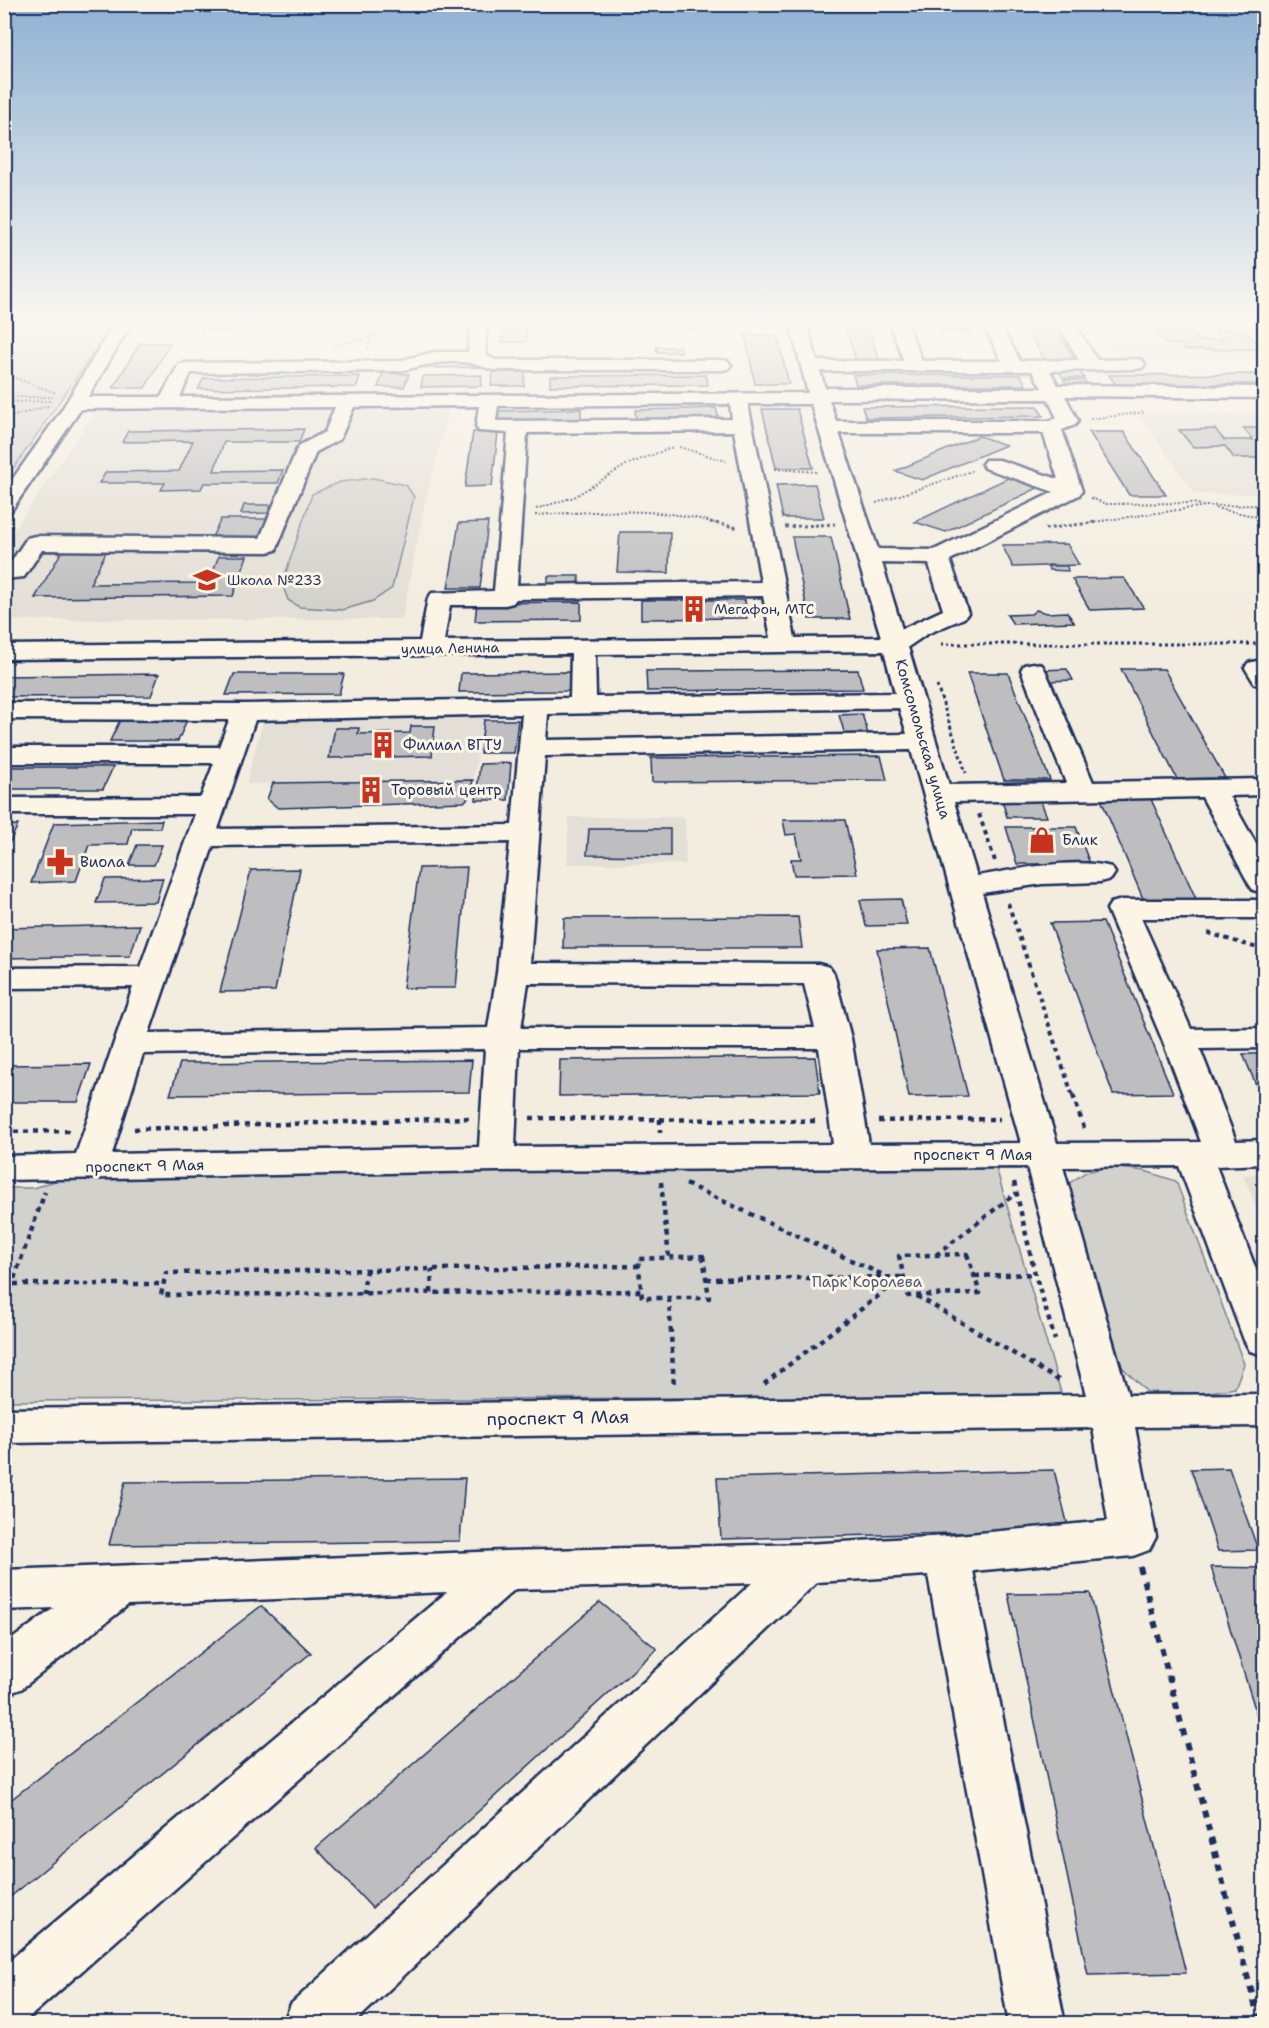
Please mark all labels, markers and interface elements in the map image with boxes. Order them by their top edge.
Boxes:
school or university icon: Школа №233 [192,565,222,595]
place label: Школа №233 [227,571,322,589]
building icon: Мегафон, МТС [679,594,709,624]
place label: Мегафон, МТС [714,600,814,618]
street label: улица Ленина [401,638,500,658]
street label: Комсомольская улица [891,657,956,822]
building icon: Филиал ВГТУ [368,730,398,760]
place label: Филиал ВГТУ [403,735,502,755]
building icon: Торовый центр [356,775,386,805]
place label: Торовый центр [391,780,502,800]
shop icon: Блик [1027,825,1057,855]
place label: Блик [1062,830,1098,850]
pharmacy icon: Виола [45,847,75,877]
place label: Виола [80,852,126,872]
street label: проспект 9 Мая [914,1145,1032,1165]
street label: проспект 9 Мая [85,1155,205,1177]
park label: Парк Королева [812,1272,923,1292]
street label: проспект 9 Мая [486,1405,630,1431]

